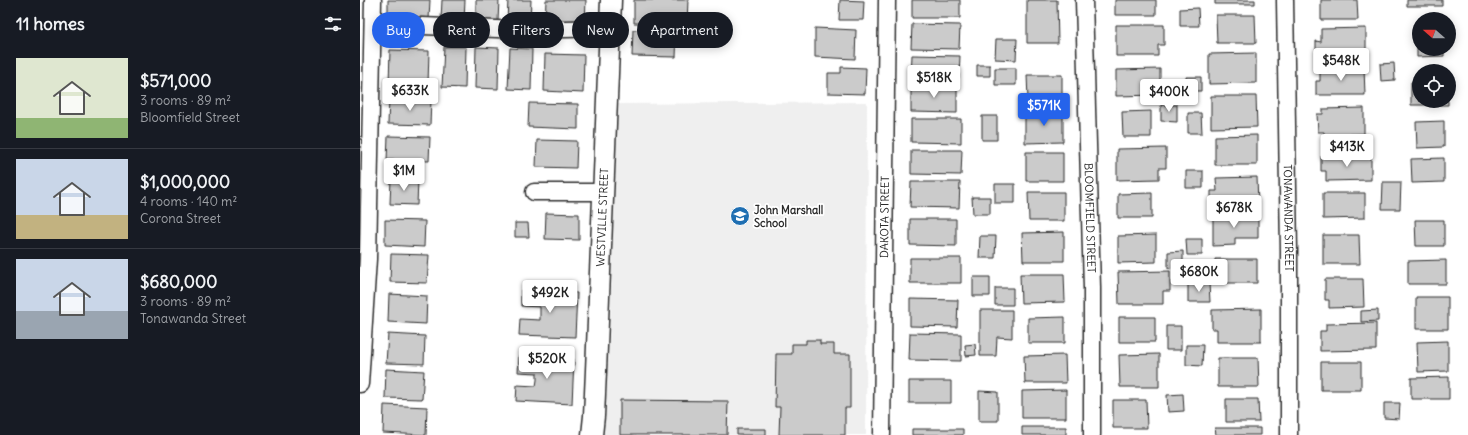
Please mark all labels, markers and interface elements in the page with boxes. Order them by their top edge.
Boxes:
chip: Buy [372,12,425,48]
chip: Rent [433,12,490,48]
chip: Filters [498,12,564,48]
chip: New [572,12,629,48]
chip: Apartment [637,12,733,48]
north arrow [1412,12,1456,56]
map controls [1412,12,1456,108]
text: 11 homes [16,13,85,35]
icon: filters [322,13,344,35]
pin: $548K [1313,48,1369,82]
text: $548K [1322,52,1360,69]
button: locate [1412,64,1456,108]
pin: $518K [906,65,962,99]
text: $518K [916,69,952,86]
text: $571,000 [140,70,211,92]
icon: home [48,74,96,122]
pin: $633K [382,78,438,112]
pin: $400K [1141,79,1197,113]
text: $633K [391,82,429,99]
text: $400K [1149,83,1189,100]
text: 3 rooms · 89 m² [140,92,231,109]
pin: $571K [1016,93,1072,127]
text: $571K [1027,97,1061,114]
text: Bloomfield Street [140,109,240,126]
pin: $413K [1319,134,1375,168]
text: $413K [1329,138,1365,155]
pin: $1M [385,158,423,192]
text: $1M [393,162,415,179]
street label: BLOOMFIELD STREET [1082,163,1099,273]
street label: TONAWANDA STREET [1281,164,1296,272]
street label: WESTVILLE STREET [593,168,611,267]
text: $1,000,000 [140,171,230,193]
icon: home [48,175,96,223]
street label: DAKOTA STREET [877,176,892,258]
text: 4 rooms · 140 m² [140,193,237,210]
pin: $678K [1206,195,1262,229]
text: $678K [1216,199,1252,216]
place label: John Marshall School [754,203,823,230]
school or university icon: John Marshall School [729,205,751,227]
text: Corona Street [140,210,221,227]
pin: $680K [1171,259,1227,293]
text: $680K [1180,263,1218,280]
text: $680,000 [140,271,217,293]
icon: home [48,275,96,323]
pin: $492K [522,280,578,314]
text: $492K [531,284,569,301]
text: 3 rooms · 89 m² [140,293,231,310]
text: Tonawanda Street [140,310,246,327]
pin: $520K [519,346,575,380]
text: $520K [528,350,566,367]

